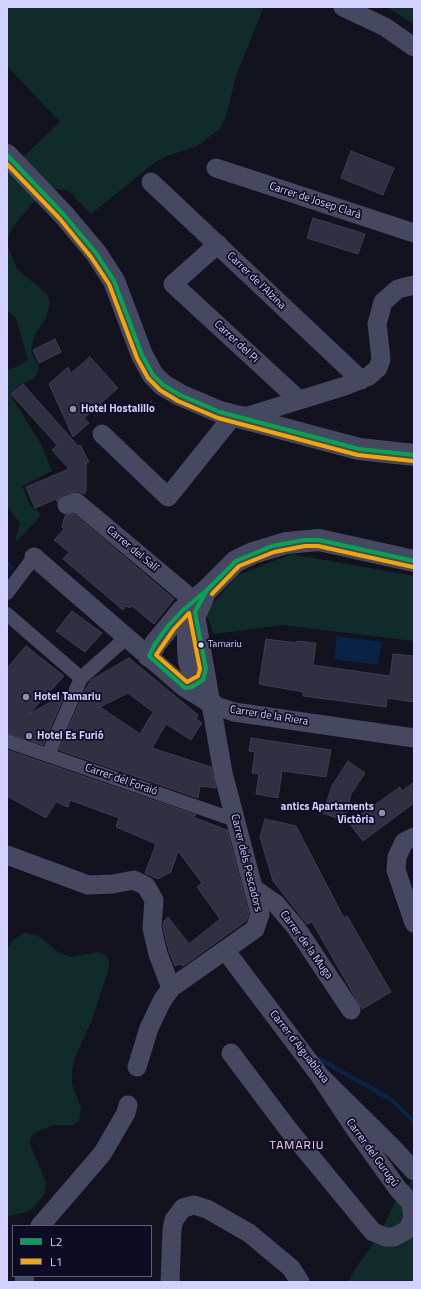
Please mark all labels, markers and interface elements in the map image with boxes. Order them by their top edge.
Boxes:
street label: Carrer de Josep Clarà [267,180,363,222]
street label: Carrer de l'Alzina [224,250,288,312]
street label: Carrer del Pi [211,318,261,366]
place label: Hotel Hostalillo [81,402,155,416]
marker: Hotel Hostalillo [68,404,78,414]
street label: Carrer del Salí [103,524,161,574]
place label: Tamariu [208,639,242,651]
marker: Tamariu [196,640,206,650]
place label: Hotel Tamariu [34,690,101,704]
marker: Hotel Tamariu [21,692,31,702]
street label: Carrer de la Riera [229,703,309,729]
place label: Hotel Es Furió [37,729,104,743]
marker: Hotel Es Furió [24,731,34,741]
street label: Carrer del Foraió [83,761,159,799]
place label: antics Apartaments Victòria [281,800,374,826]
marker: antics Apartaments Victòria [377,808,387,818]
street label: Carrer dels Pescadors [227,813,265,913]
street label: Carrer de la Muga [277,908,335,982]
street label: Carrer d'Aiguablava [266,1008,332,1086]
street label: Carrer del Gurugú [343,1116,401,1190]
district label: TAMARIU [269,1139,325,1153]
legend [12,1225,152,1277]
text: L2 [50,1232,62,1251]
text: L1 [50,1252,62,1271]

